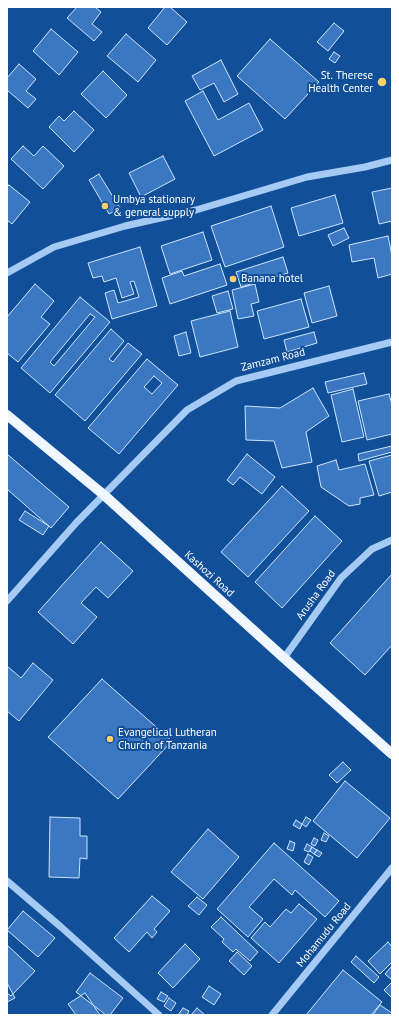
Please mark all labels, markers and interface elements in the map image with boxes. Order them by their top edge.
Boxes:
place label: St. Therese Health Center [308,69,373,95]
marker: St. Therese Health Center [376,76,388,88]
place label: Umbya stationary & general supply [113,193,195,219]
marker: Umbya stationary & general supply [100,201,110,211]
place label: Banana hotel [241,272,303,286]
marker: Banana hotel [228,274,238,284]
street label: Zamzam Road [240,346,306,374]
street label: Kashozi Road [181,548,237,600]
street label: Arusha Road [293,567,339,623]
place label: Evangelical Lutheran Church of Tanzania [118,726,217,752]
marker: Evangelical Lutheran Church of Tanzania [105,734,115,744]
street label: Mohamudu Road [294,900,354,970]

